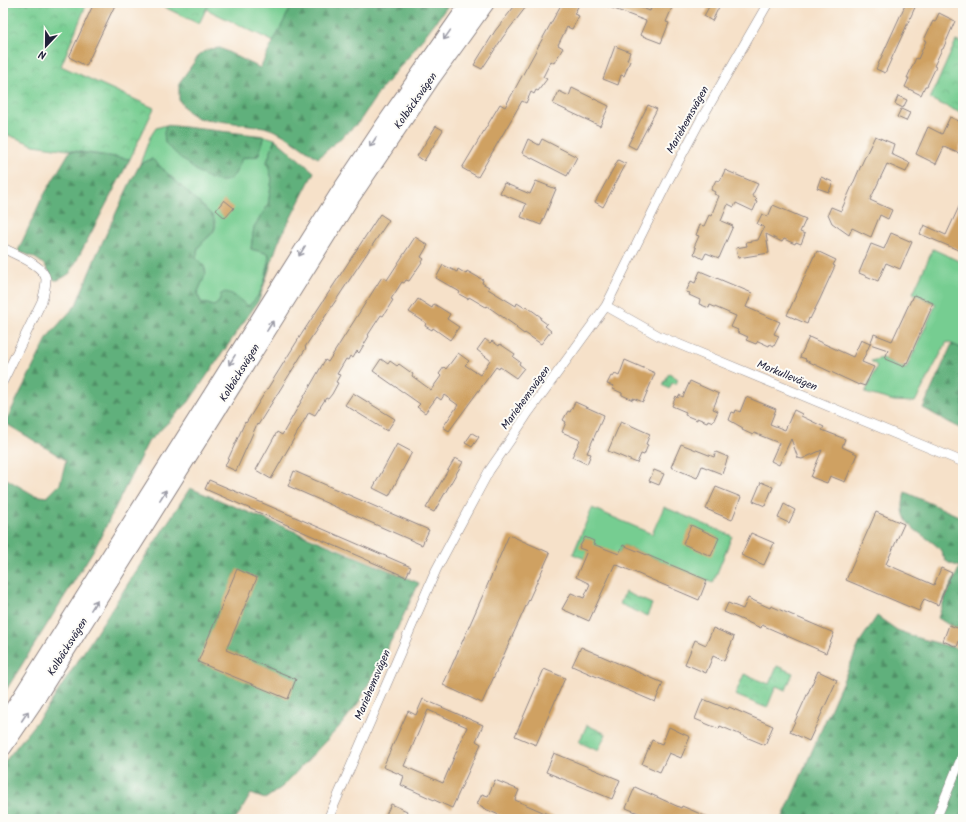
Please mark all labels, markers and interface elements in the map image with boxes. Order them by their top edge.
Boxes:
north arrow [26,26,66,66]
one-way arrow [443,29,451,40]
text: N [36,45,49,64]
street label: Kolbäcksvägen [390,69,442,133]
street label: Mariehemsvägen [662,83,714,157]
one-way arrow [369,136,377,147]
one-way arrow [297,245,305,257]
one-way arrow [266,320,274,332]
street label: Kolbäcksvägen [215,340,265,406]
one-way arrow [228,355,236,366]
street label: Morkullevägen [754,356,820,396]
street label: Mariehemsvägen [497,362,555,434]
one-way arrow [159,490,167,501]
one-way arrow [89,600,98,611]
street label: Kolbäcksvägen [43,614,93,680]
street label: Mariehemsvägen [350,647,396,723]
one-way arrow [20,710,29,721]

